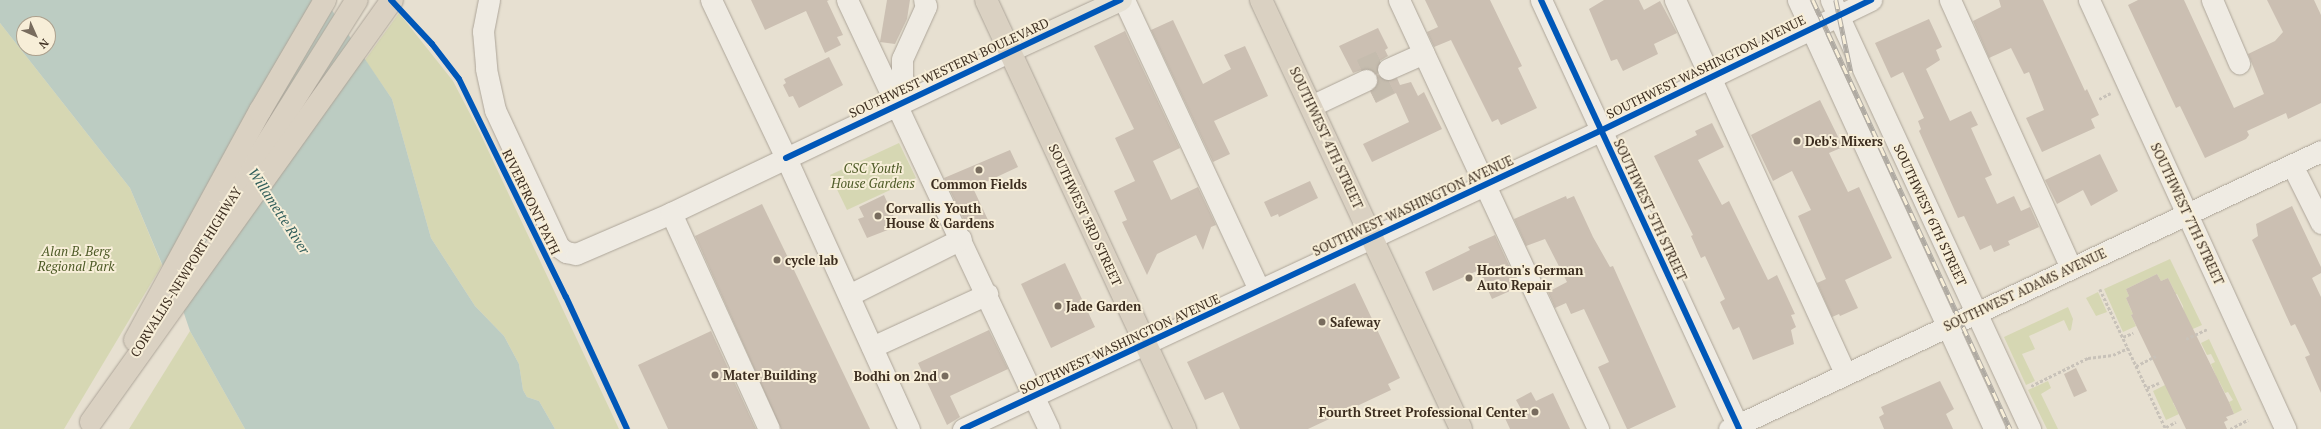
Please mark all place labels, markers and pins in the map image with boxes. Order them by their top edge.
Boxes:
place label: Deb's Mixers [1805,133,1883,149]
marker: Deb's Mixers [1792,136,1802,146]
marker: Common Fields [974,165,984,175]
place label: Common Fields [931,176,1027,192]
place label: Corvallis Youth House & Gardens [886,201,994,232]
marker: Corvallis Youth House & Gardens [873,211,883,221]
place label: cycle lab [785,252,838,268]
marker: cycle lab [772,255,782,265]
place label: Horton's German Auto Repair [1477,263,1583,294]
marker: Horton's German Auto Repair [1464,273,1474,283]
place label: Jade Garden [1066,298,1141,314]
marker: Jade Garden [1053,301,1063,311]
place label: Safeway [1330,314,1380,330]
marker: Safeway [1317,317,1327,327]
place label: Mater Building [723,367,817,383]
place label: Bodhi on 2nd [854,368,937,384]
marker: Mater Building [710,370,720,380]
marker: Bodhi on 2nd [940,371,950,381]
place label: Fourth Street Professional Center [1319,404,1527,420]
marker: Fourth Street Professional Center [1530,407,1540,417]

